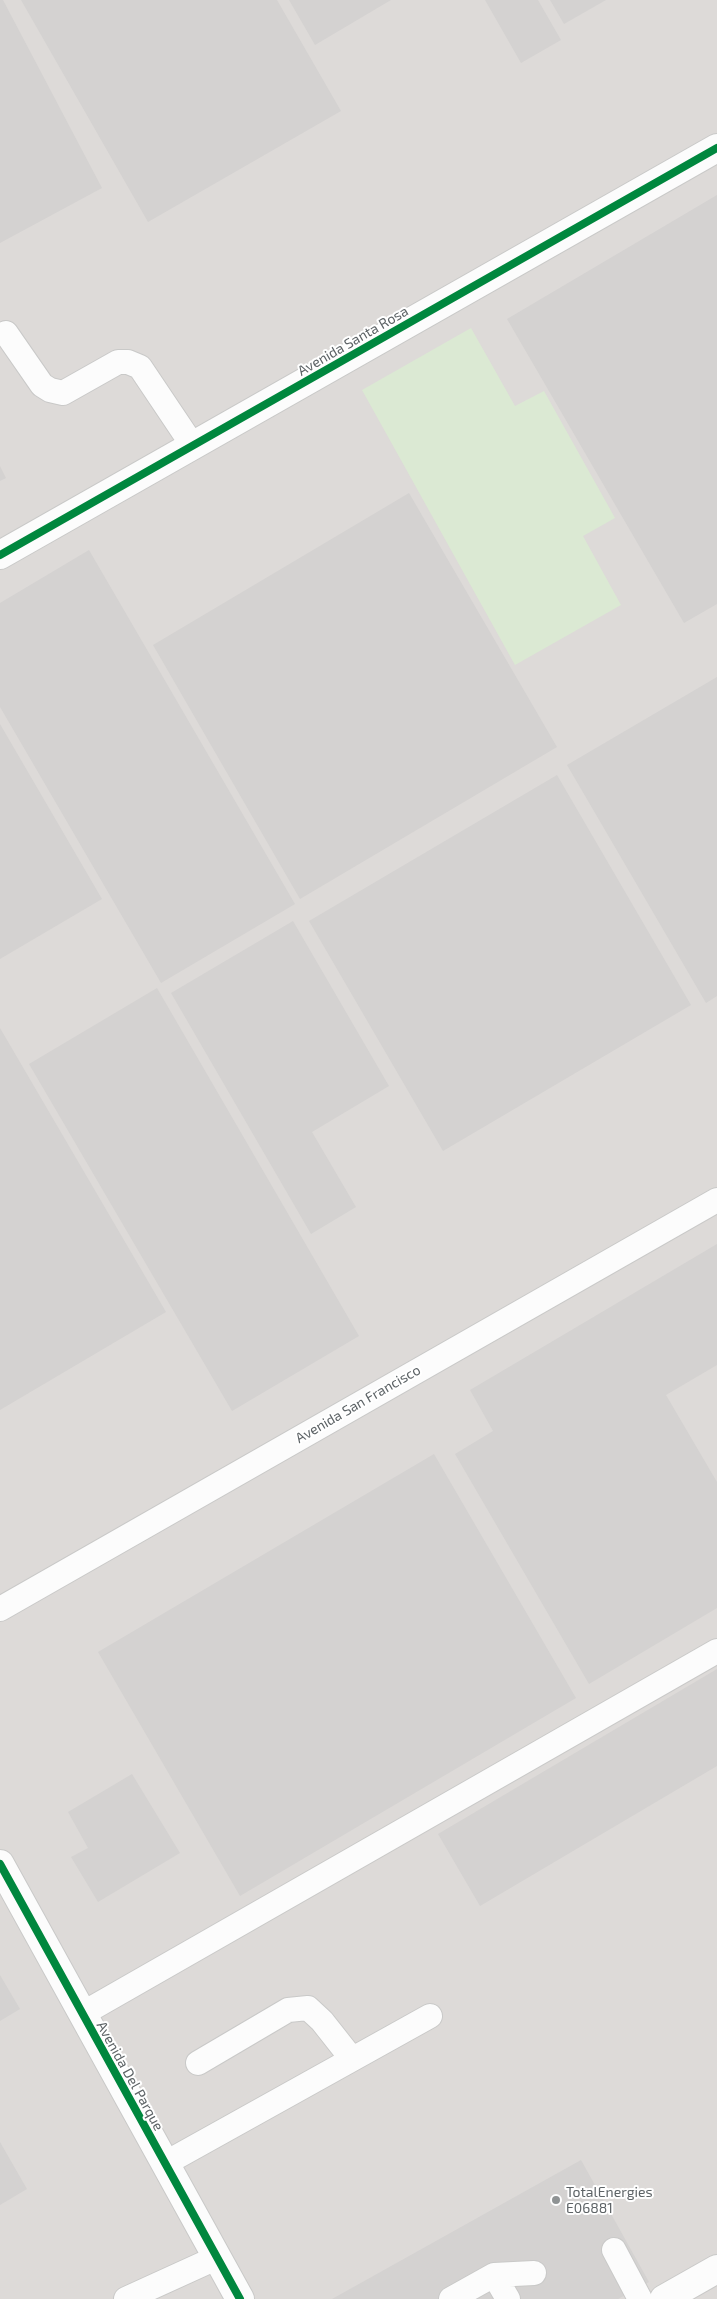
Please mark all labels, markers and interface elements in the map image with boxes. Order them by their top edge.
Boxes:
street label: Avenida Santa Rosa [295,303,411,379]
street label: Avenida San Francisco [293,1361,423,1447]
street label: Avenida Del Parque [93,2018,167,2134]
place label: TotalEnergies E06881 [566,2184,653,2216]
marker: TotalEnergies E06881 [550,2194,562,2206]

